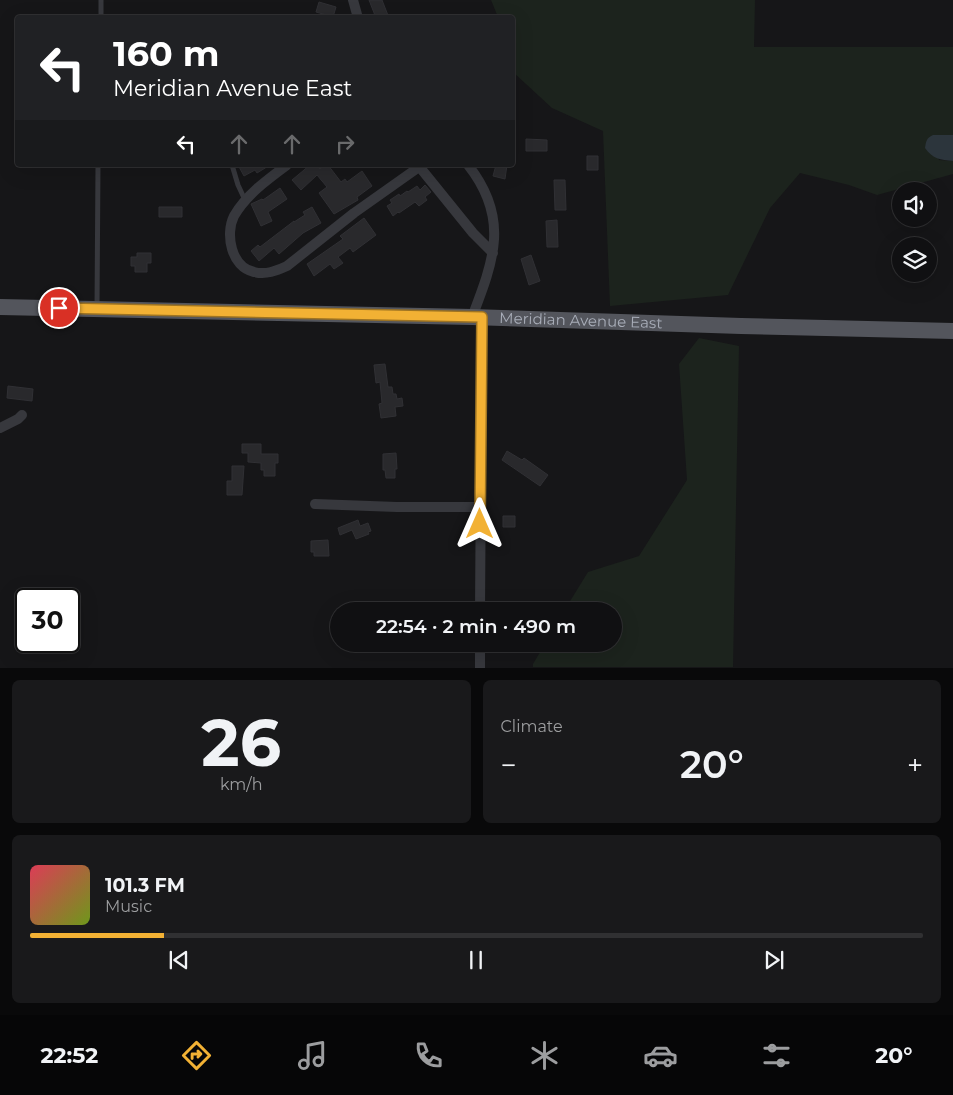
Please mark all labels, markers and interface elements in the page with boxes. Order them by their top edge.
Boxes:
text: 160 m [113,32,219,75]
icon: left [30,35,95,100]
text: Meridian Avenue East [113,75,352,102]
icon: left [172,130,200,158]
icon: ahead [225,130,253,158]
icon: ahead [278,130,306,158]
icon: right [331,130,359,158]
map controls [892,182,937,282]
button: sound [892,182,937,227]
button: layers [892,237,937,282]
pin [38,287,80,329]
icon: arrive [45,294,73,322]
street label: Meridian Avenue East [499,308,663,332]
position arrow [453,497,505,549]
speed limit sign: 30 [15,588,80,653]
text: 22:54 · 2 min · 490 m [376,615,576,638]
text: 26 [201,703,281,782]
text: Climate [501,717,563,736]
text: 20° [680,741,744,788]
text: − [501,748,517,782]
text: + [907,748,923,782]
text: km/h [220,775,263,794]
text: 101.3 FM [105,874,185,897]
text: Music [105,897,152,916]
icon: previous [165,946,193,974]
icon: pause [462,946,490,974]
icon: next [760,946,788,974]
icon: directions [179,1038,214,1073]
icon: music [295,1038,330,1073]
icon: phone [411,1038,446,1073]
icon: climate [527,1038,562,1073]
icon: car [643,1038,678,1073]
icon: filters [759,1038,794,1073]
text: 22:52 [41,1042,98,1069]
text: 20° [875,1042,912,1069]

